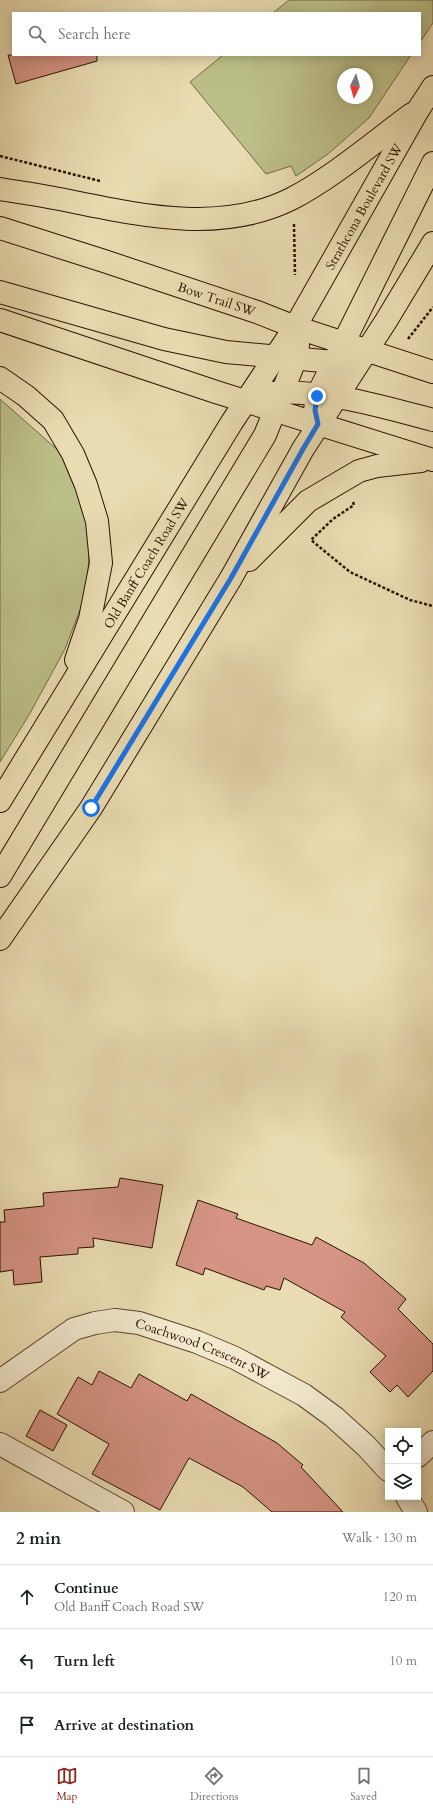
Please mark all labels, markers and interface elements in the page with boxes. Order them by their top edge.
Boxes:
search box [12,12,421,56]
icon: search [26,23,48,45]
text: Search here [58,24,131,44]
north arrow [337,68,373,104]
street label: Strathcona Boulevard SW [321,140,407,273]
street label: Bow Trail SW [175,278,258,321]
route end [308,387,326,405]
street label: Old Banff Coach Road SW [100,494,194,632]
route start [82,799,100,817]
street label: Coachwood Crescent SW [133,1314,273,1385]
map controls [385,1428,421,1500]
button: locate [385,1428,421,1464]
button: layers [385,1464,421,1500]
text: 2 min [16,1527,61,1550]
text: Walk · 130 m [342,1529,417,1547]
text: Continue [54,1578,119,1598]
icon: ahead [16,1586,38,1608]
text: 120 m [383,1588,417,1606]
text: Old Banff Coach Road SW [54,1598,204,1616]
icon: left [16,1650,38,1672]
text: Turn left [54,1651,115,1671]
text: 10 m [389,1652,417,1670]
icon: arrive [16,1714,38,1736]
text: Arrive at destination [54,1715,194,1735]
tab: Map [56,1765,78,1804]
tab: Directions [190,1765,238,1804]
tab: Saved [350,1765,377,1804]

